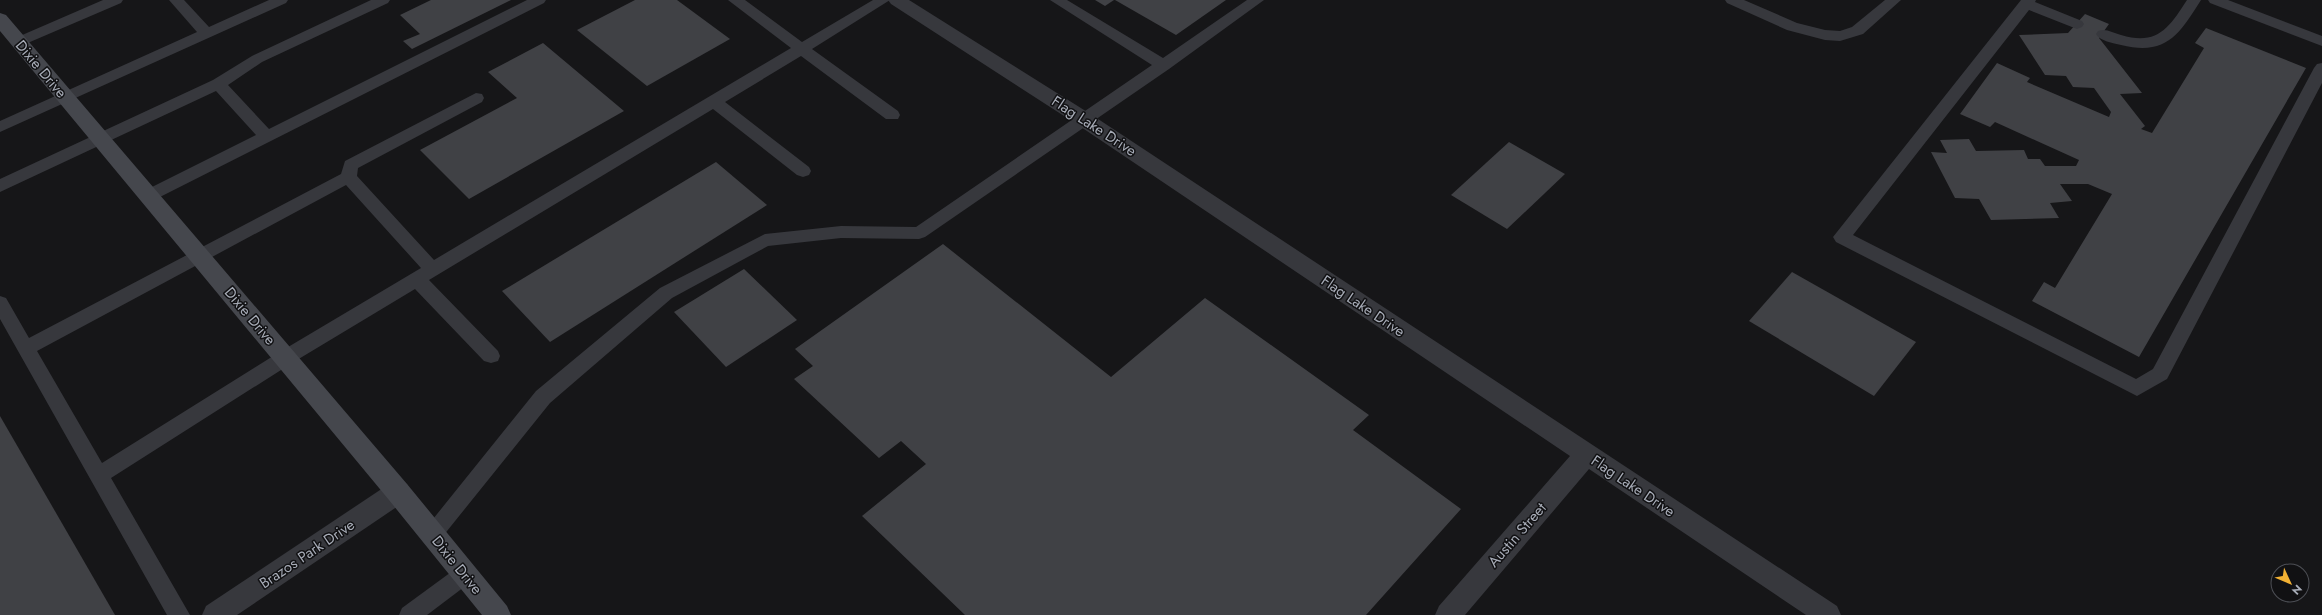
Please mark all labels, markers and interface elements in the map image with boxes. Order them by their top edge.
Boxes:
street label: Dixie Drive [10,35,72,103]
street label: Flag Lake Drive [1047,90,1141,162]
street label: Flag Lake Drive [1317,270,1410,342]
street label: Dixie Drive [219,282,281,350]
street label: Flag Lake Drive [1587,450,1680,522]
street label: Austin Street [1483,498,1552,572]
street label: Brazos Park Drive [255,514,359,594]
street label: Dixie Drive [426,531,488,599]
north arrow [2270,563,2310,603]
text: N [2288,581,2306,599]

